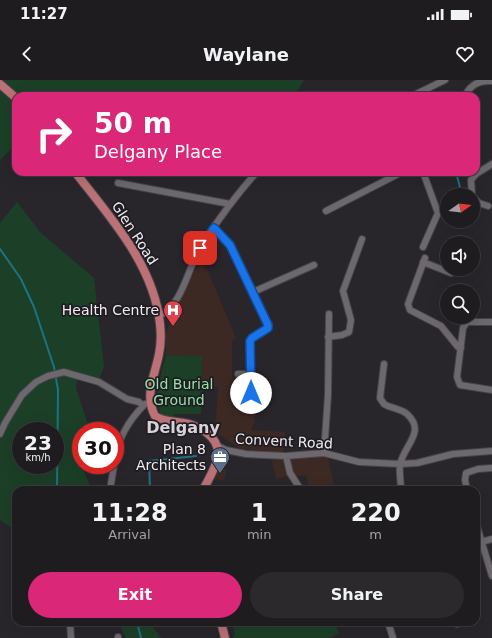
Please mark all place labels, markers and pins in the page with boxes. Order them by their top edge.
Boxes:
pin [183,231,217,265]
hospital icon: Health Centre [162,299,184,327]
place label: Health Centre [62,302,159,318]
place label: Plan 8 Architects [136,441,206,473]
office icon: Plan 8 Architects [209,446,231,474]

